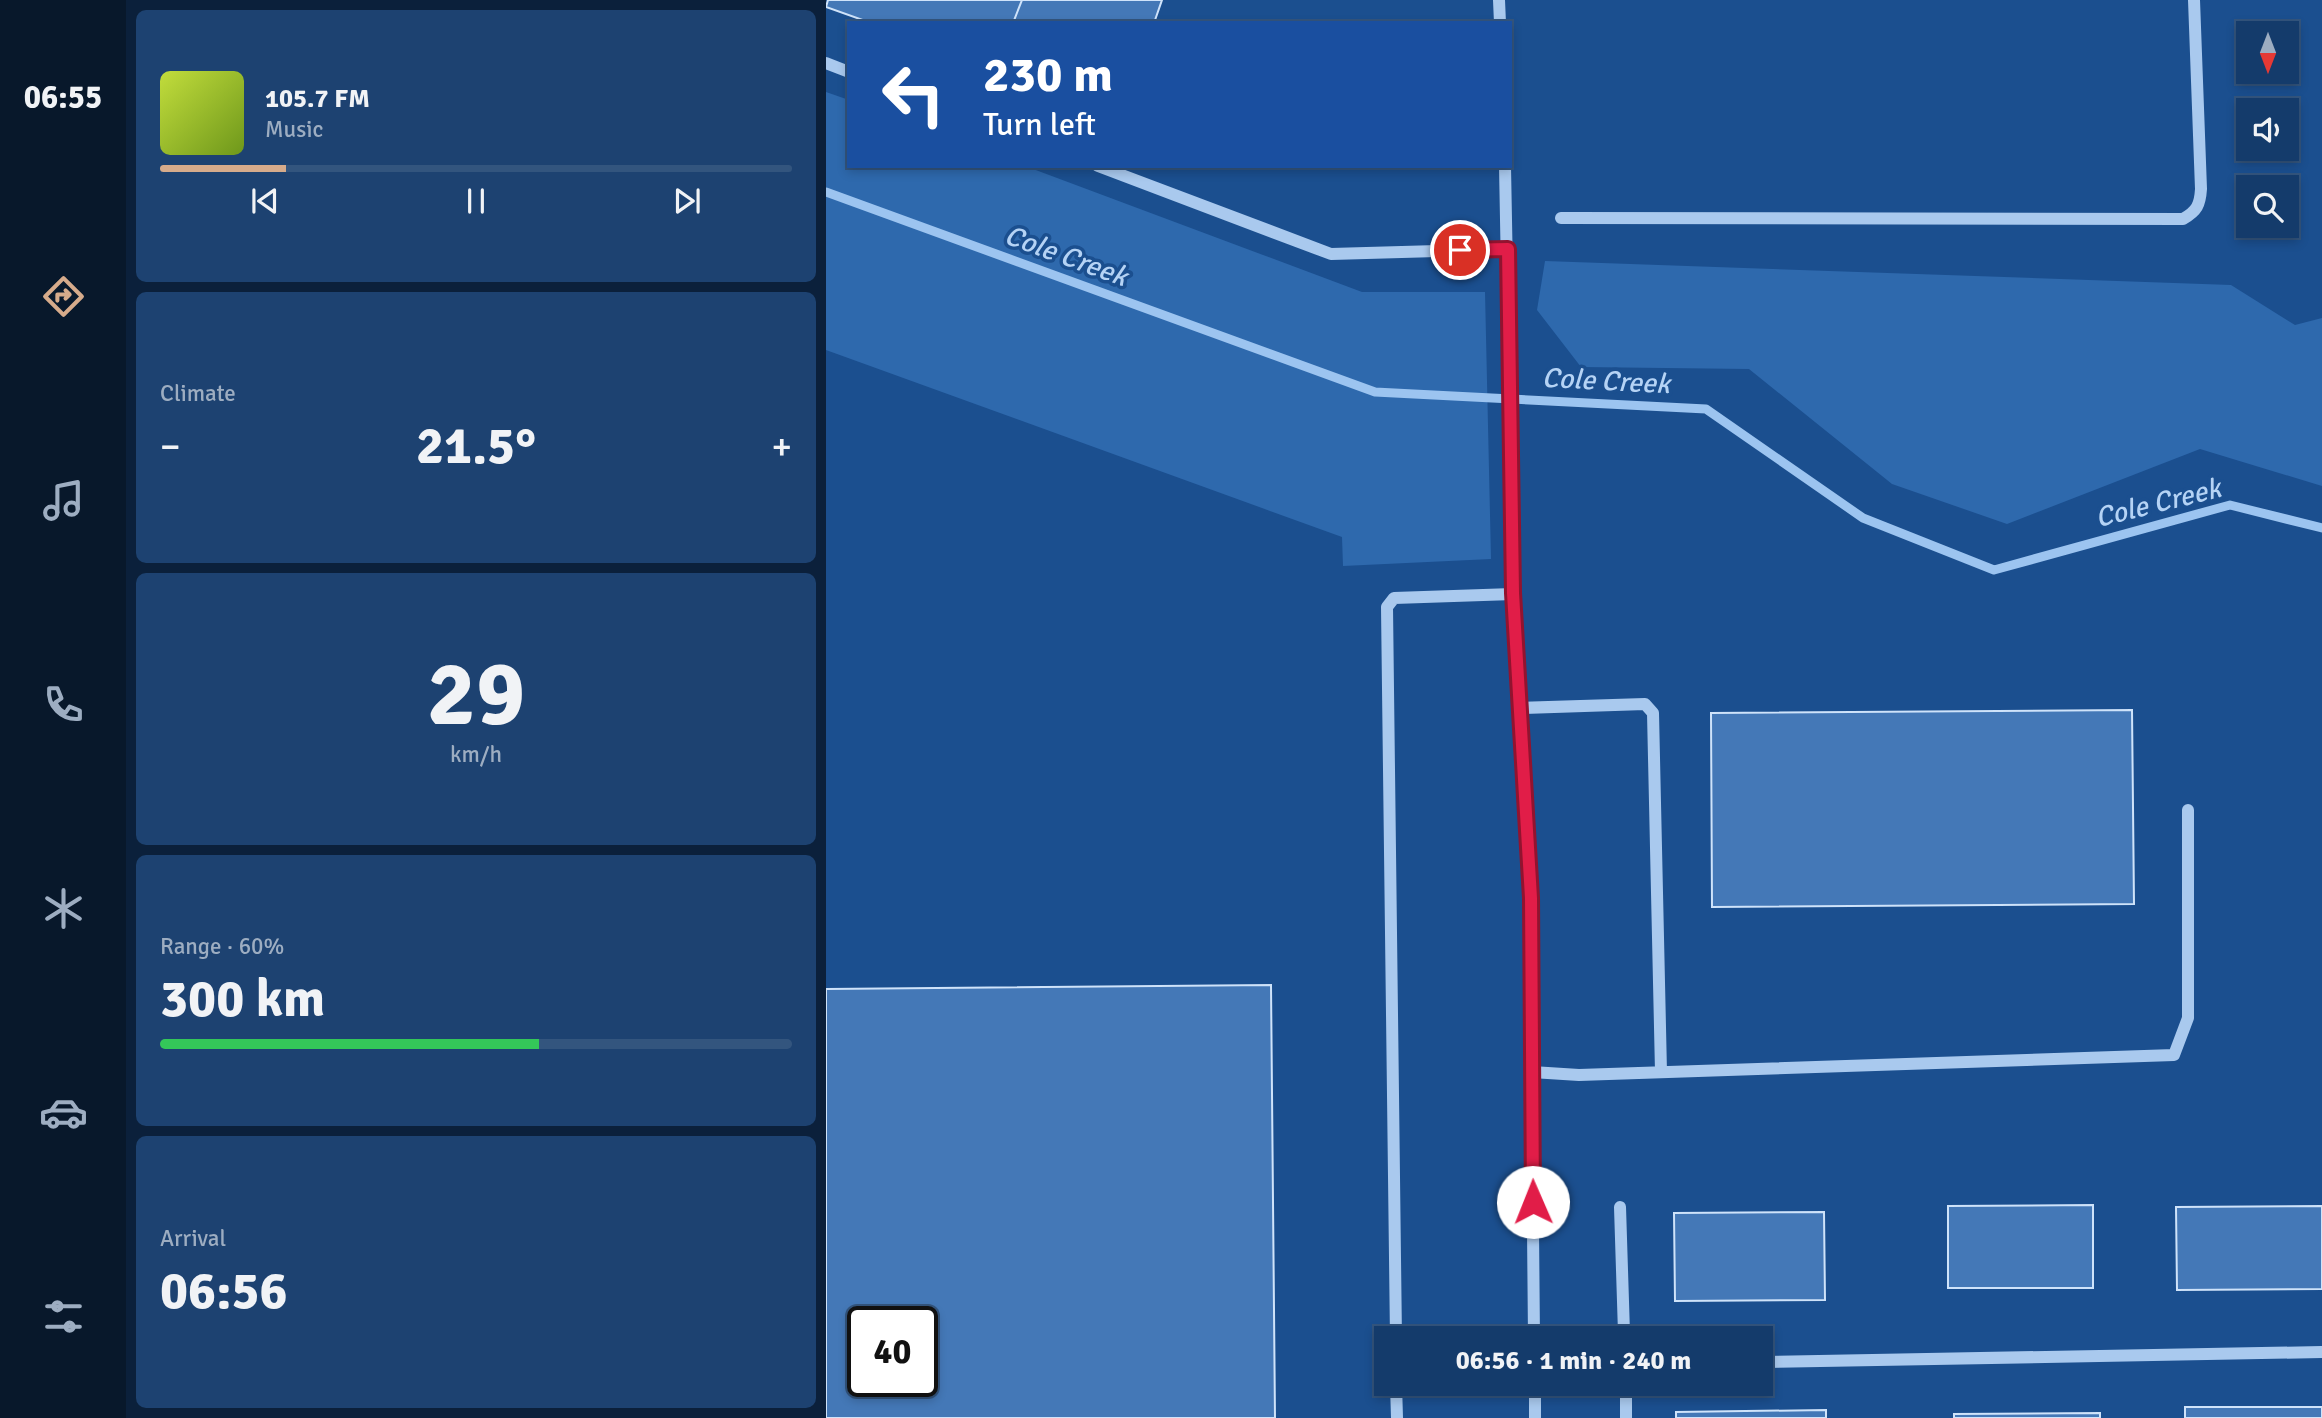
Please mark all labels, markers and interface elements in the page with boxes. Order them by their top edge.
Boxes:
north arrow [2236,21,2300,84]
map controls [2236,21,2299,238]
text: 230 m [983,45,1113,105]
icon: left [868,49,959,140]
text: 06:55 [24,78,102,117]
text: 105.7 FM [265,83,370,115]
button: sound [2236,98,2299,161]
text: Turn left [983,105,1096,144]
text: Music [265,115,323,144]
button: search [2236,175,2299,238]
icon: previous [246,182,284,220]
icon: pause [457,182,495,220]
icon: next [668,182,706,220]
water label: Cole Creek [1000,218,1135,295]
pin [1430,220,1490,280]
icon: arrive [1441,231,1479,269]
icon: directions [39,272,88,321]
water label: Cole Creek [1541,361,1674,401]
text: Climate [160,379,236,408]
text: 21.5° [416,414,536,478]
text: − [160,423,181,470]
text: + [771,423,792,470]
water label: Cole Creek [2092,470,2227,535]
icon: music [39,476,88,525]
text: 29 [427,638,525,751]
icon: phone [39,680,88,729]
text: km/h [450,740,502,769]
icon: climate [39,884,88,933]
text: Range · 60% [160,932,284,961]
text: 300 km [160,967,325,1031]
icon: car [39,1088,88,1137]
position arrow [1496,1165,1570,1239]
text: Arrival [160,1224,226,1253]
text: 06:56 [160,1259,288,1323]
icon: filters [39,1292,88,1341]
speed limit sign: 40 [847,1306,938,1397]
text: 06:56 · 1 min · 240 m [1456,1345,1691,1377]

